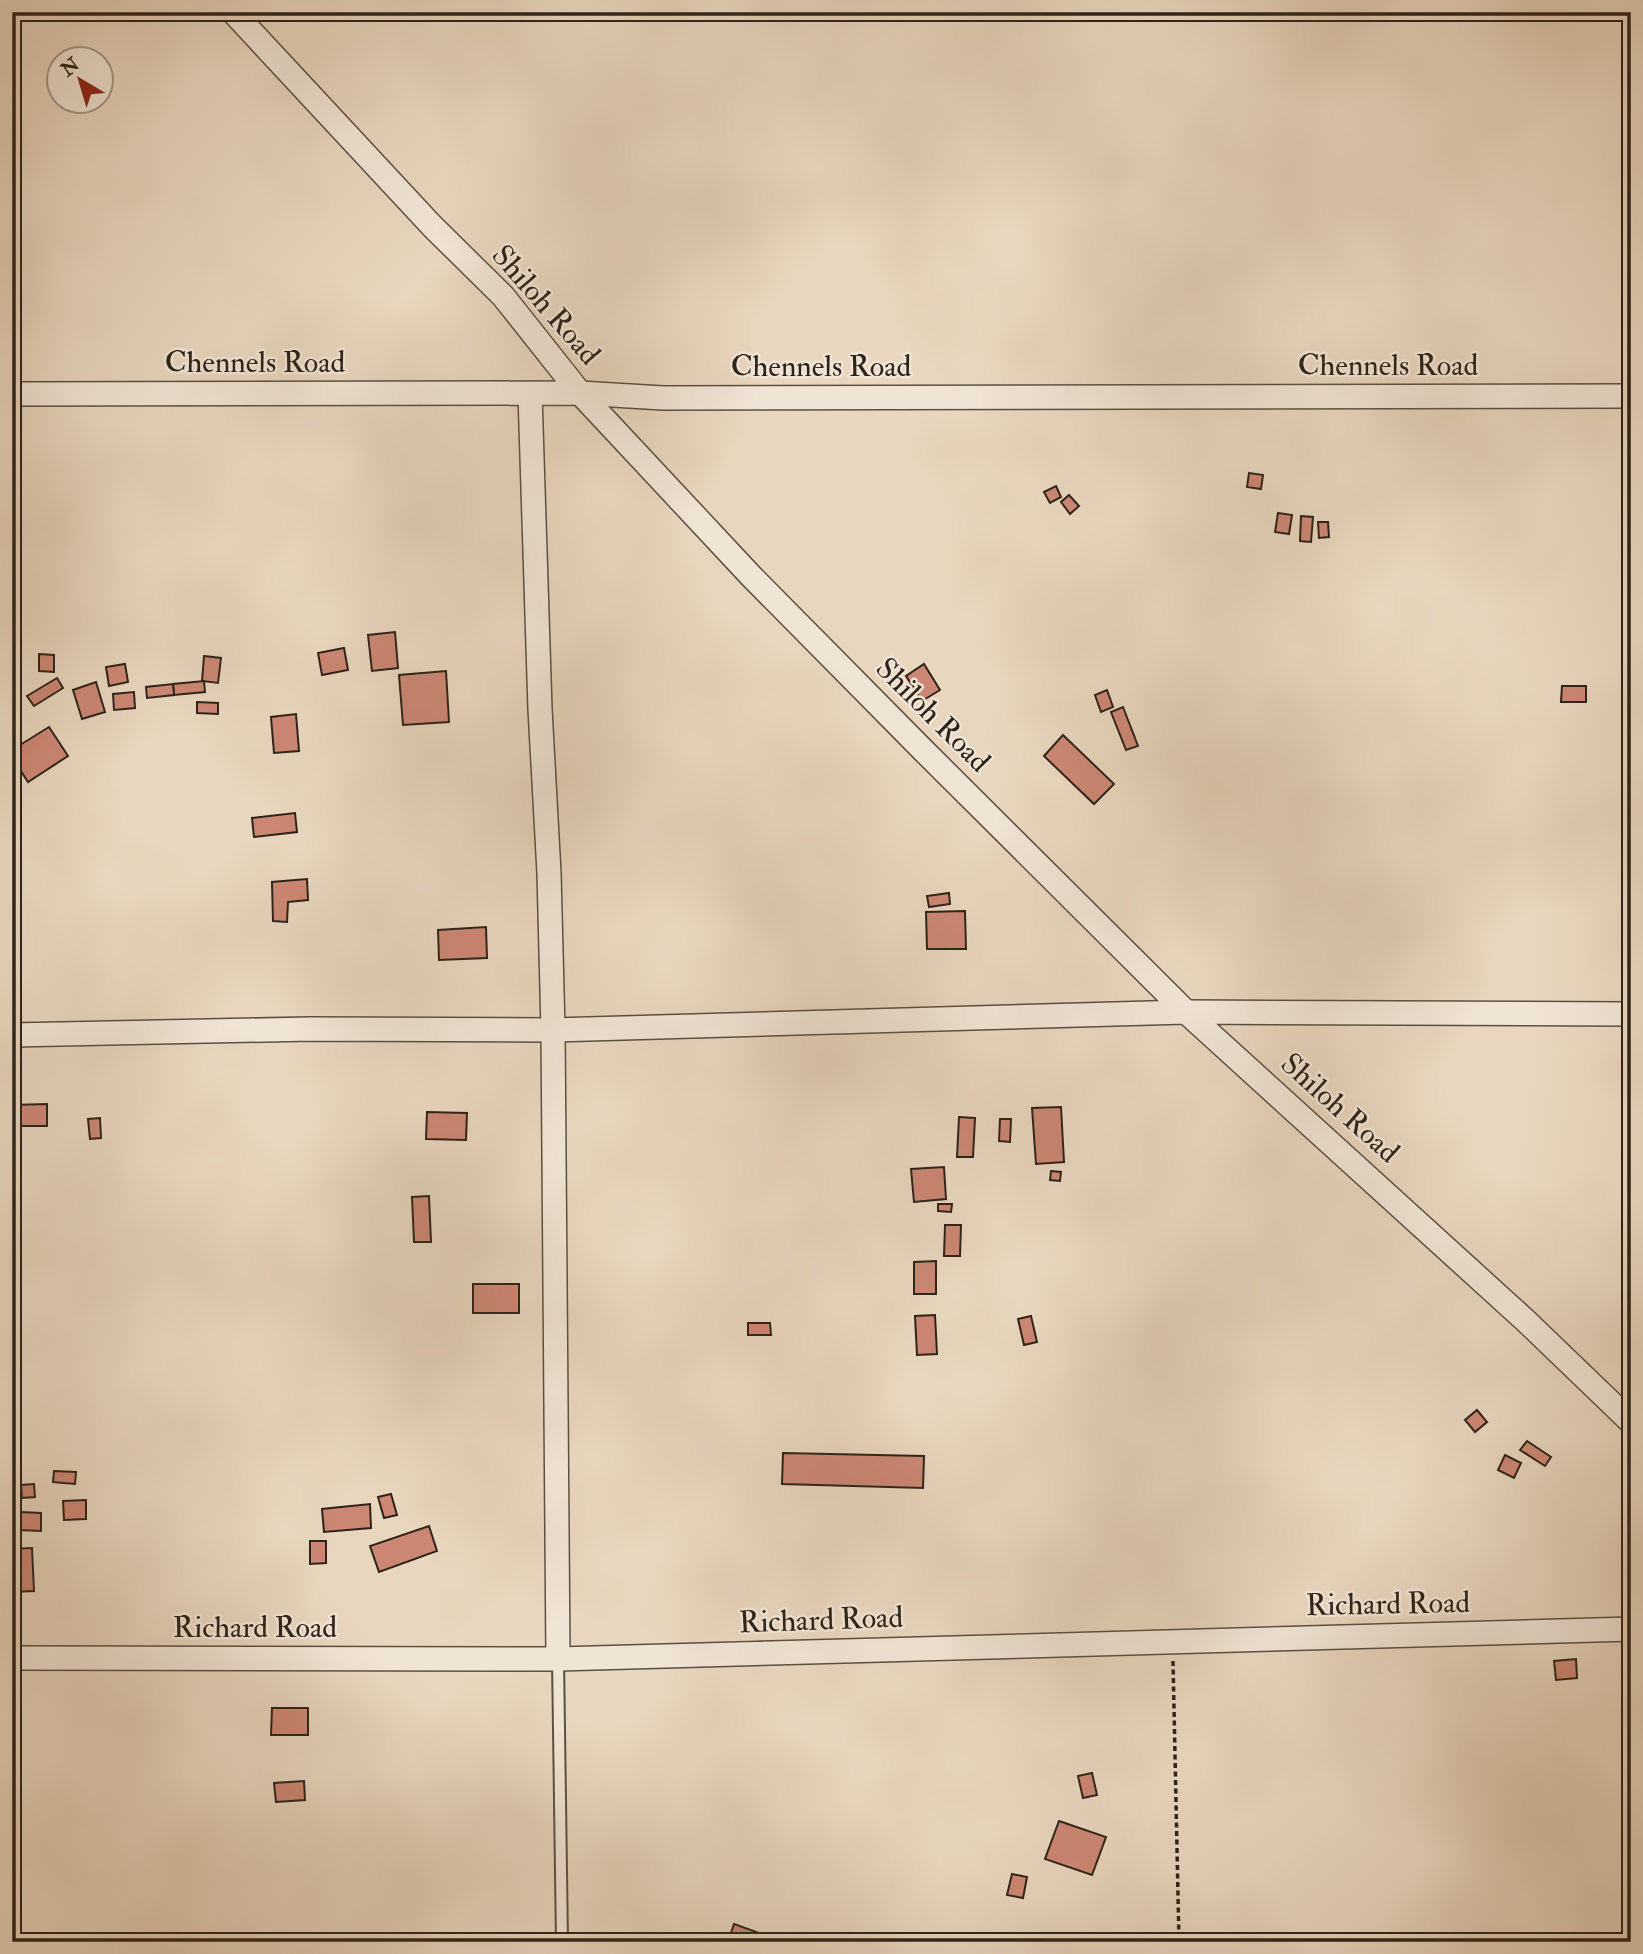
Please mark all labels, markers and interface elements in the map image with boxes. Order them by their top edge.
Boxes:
north arrow [46,46,116,116]
text: N [55,52,85,83]
street label: Shiloh Road [484,237,608,373]
street label: Chennels Road [165,344,346,381]
street label: Chennels Road [1298,347,1479,384]
street label: Chennels Road [731,348,912,385]
street label: Shiloh Road [868,650,998,780]
street label: Shiloh Road [1273,1045,1407,1171]
street label: Richard Road [1306,1584,1471,1624]
street label: Richard Road [738,1599,904,1641]
street label: Richard Road [173,1609,337,1646]

